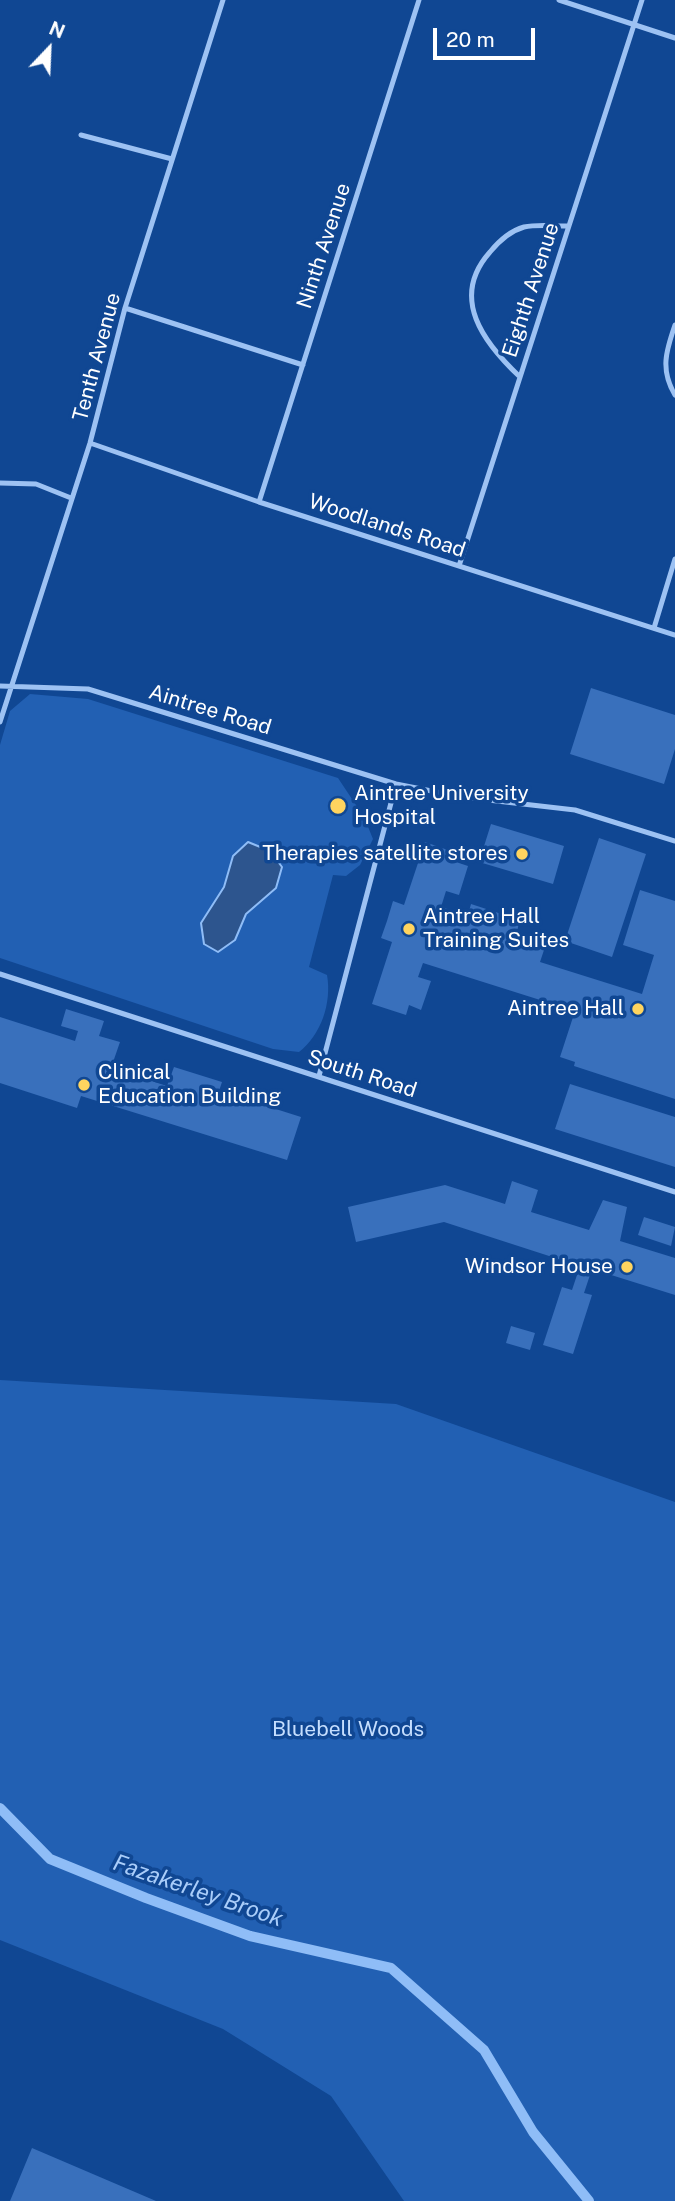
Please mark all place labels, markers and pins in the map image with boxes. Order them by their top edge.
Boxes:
place label: Aintree University Hospital [354,781,529,831]
marker: Aintree University Hospital [328,796,348,816]
place label: Therapies satellite stores [262,841,508,867]
marker: Therapies satellite stores [514,846,530,862]
place label: Aintree Hall Training Suites [423,904,569,954]
marker: Aintree Hall Training Suites [401,921,417,937]
place label: Aintree Hall [507,996,624,1022]
marker: Aintree Hall [630,1001,646,1017]
place label: Clinical Education Building [98,1060,281,1110]
marker: Clinical Education Building [76,1077,92,1093]
place label: Windsor House [465,1254,613,1280]
marker: Windsor House [619,1259,635,1275]

